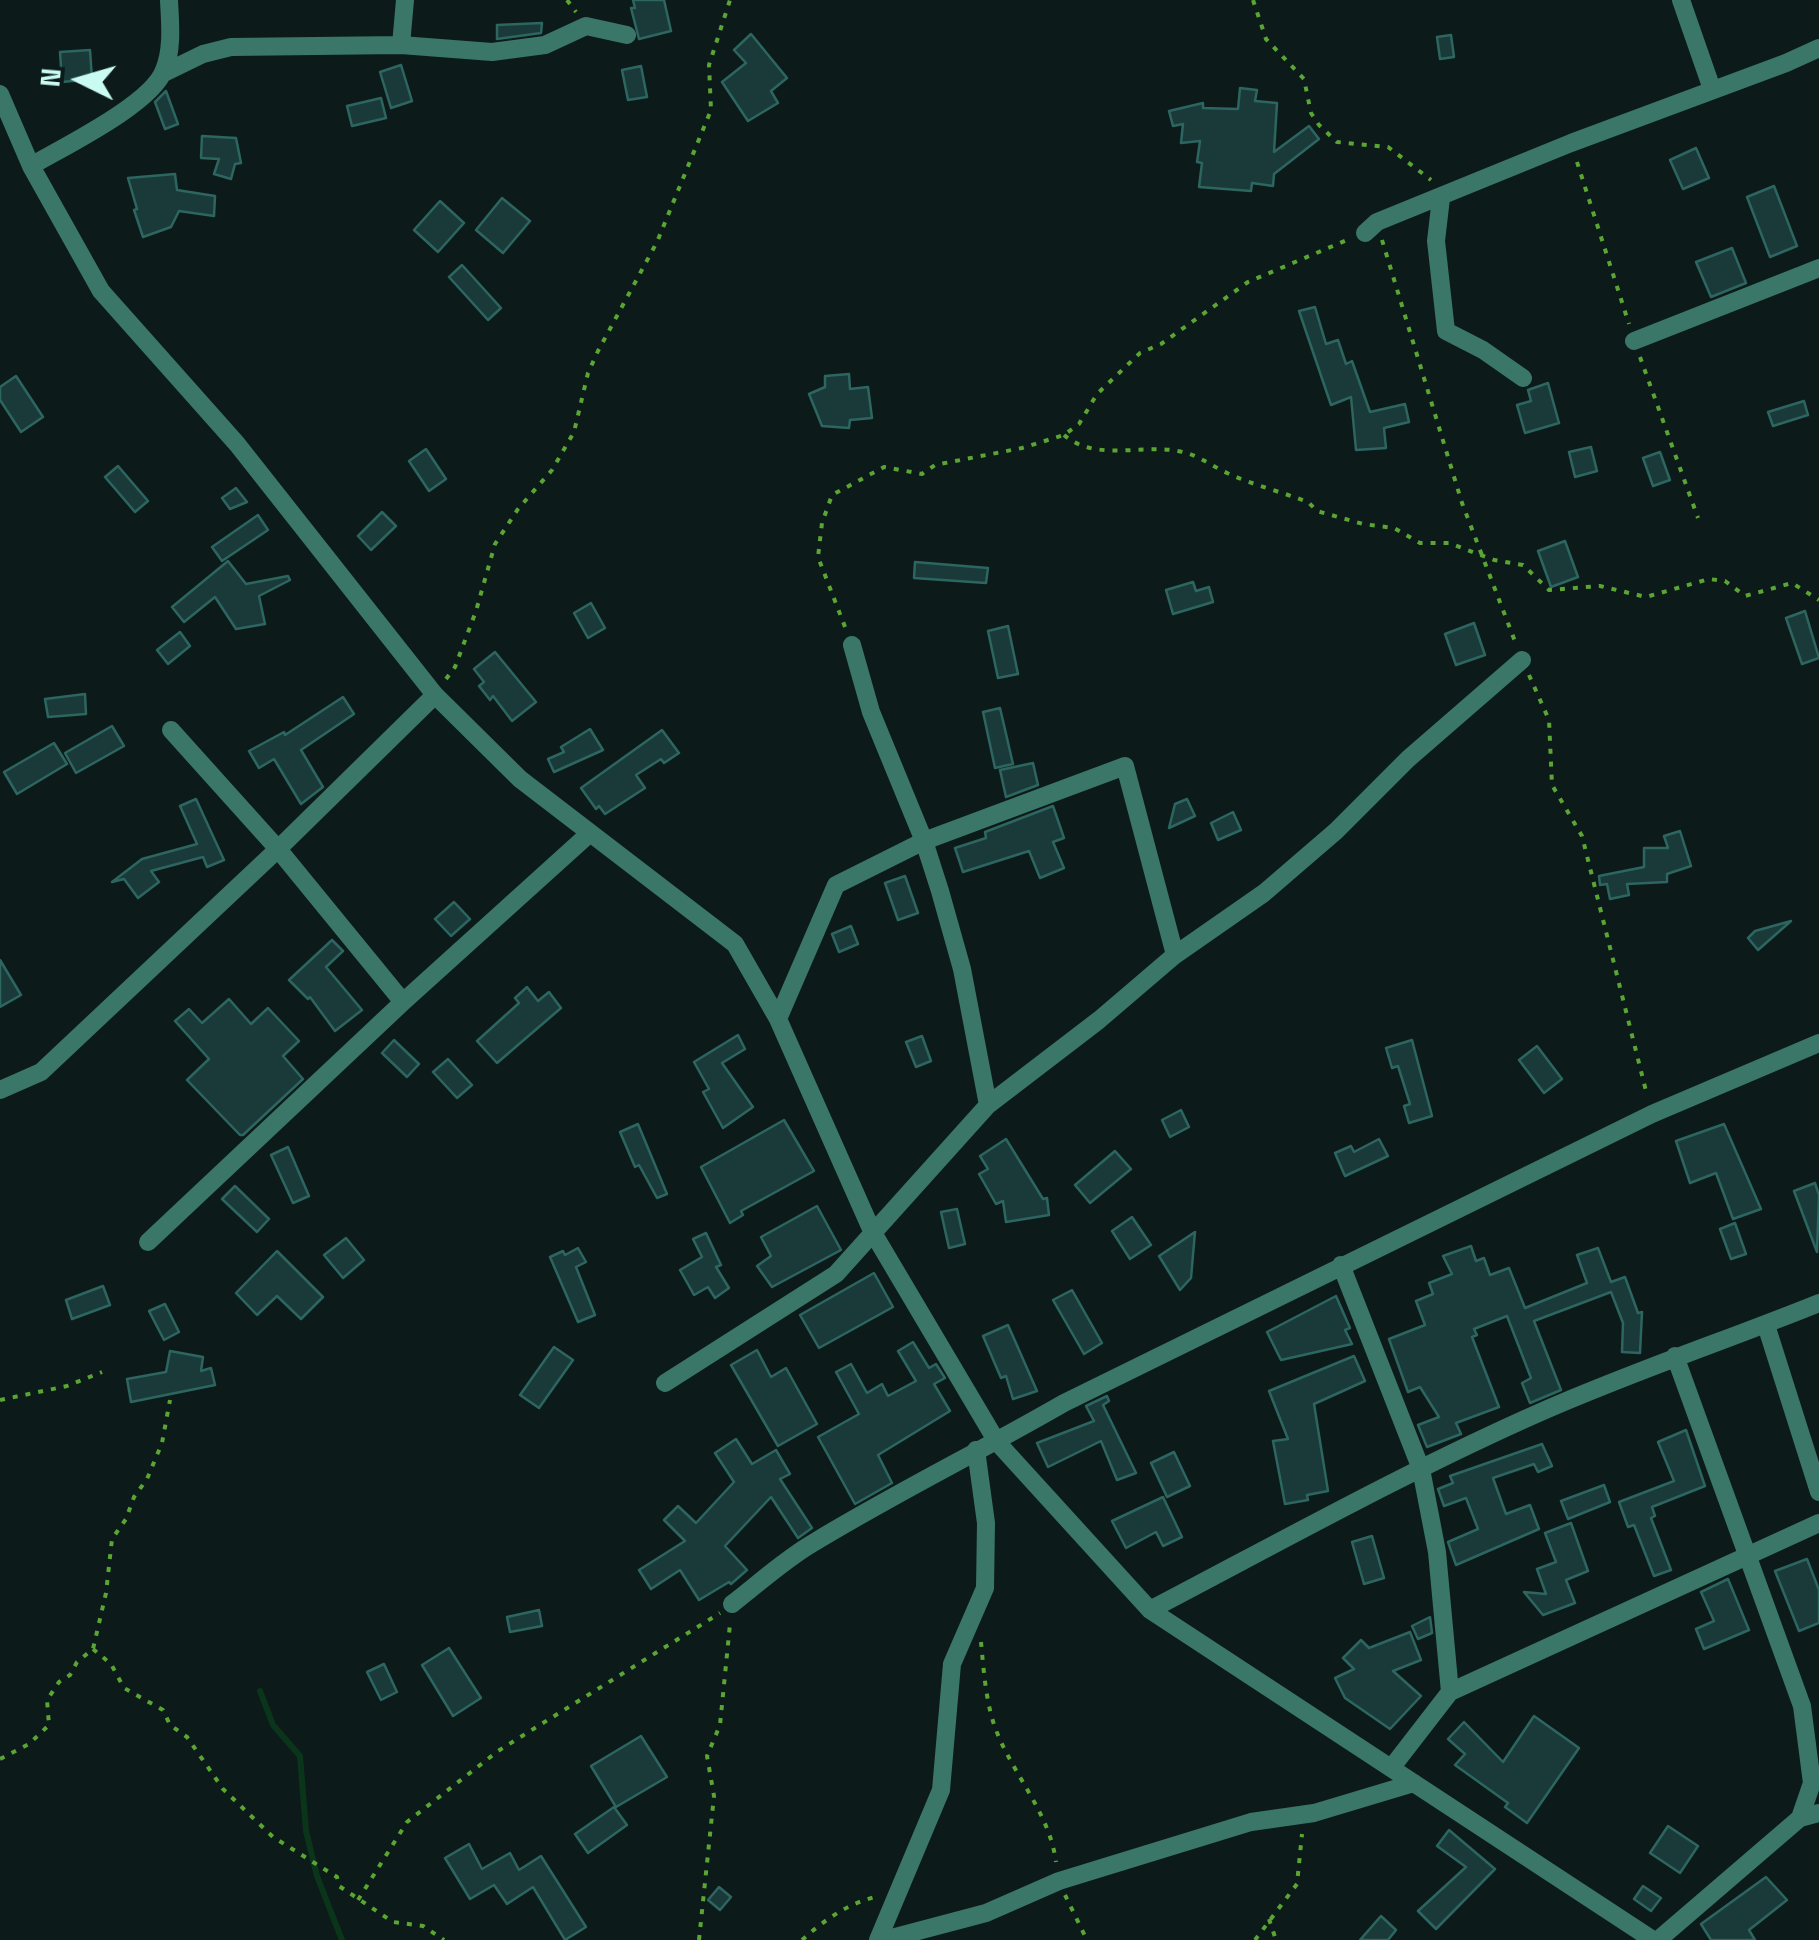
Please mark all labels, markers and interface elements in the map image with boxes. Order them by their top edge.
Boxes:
north arrow [30,30,130,130]
text: N [31,66,69,88]

